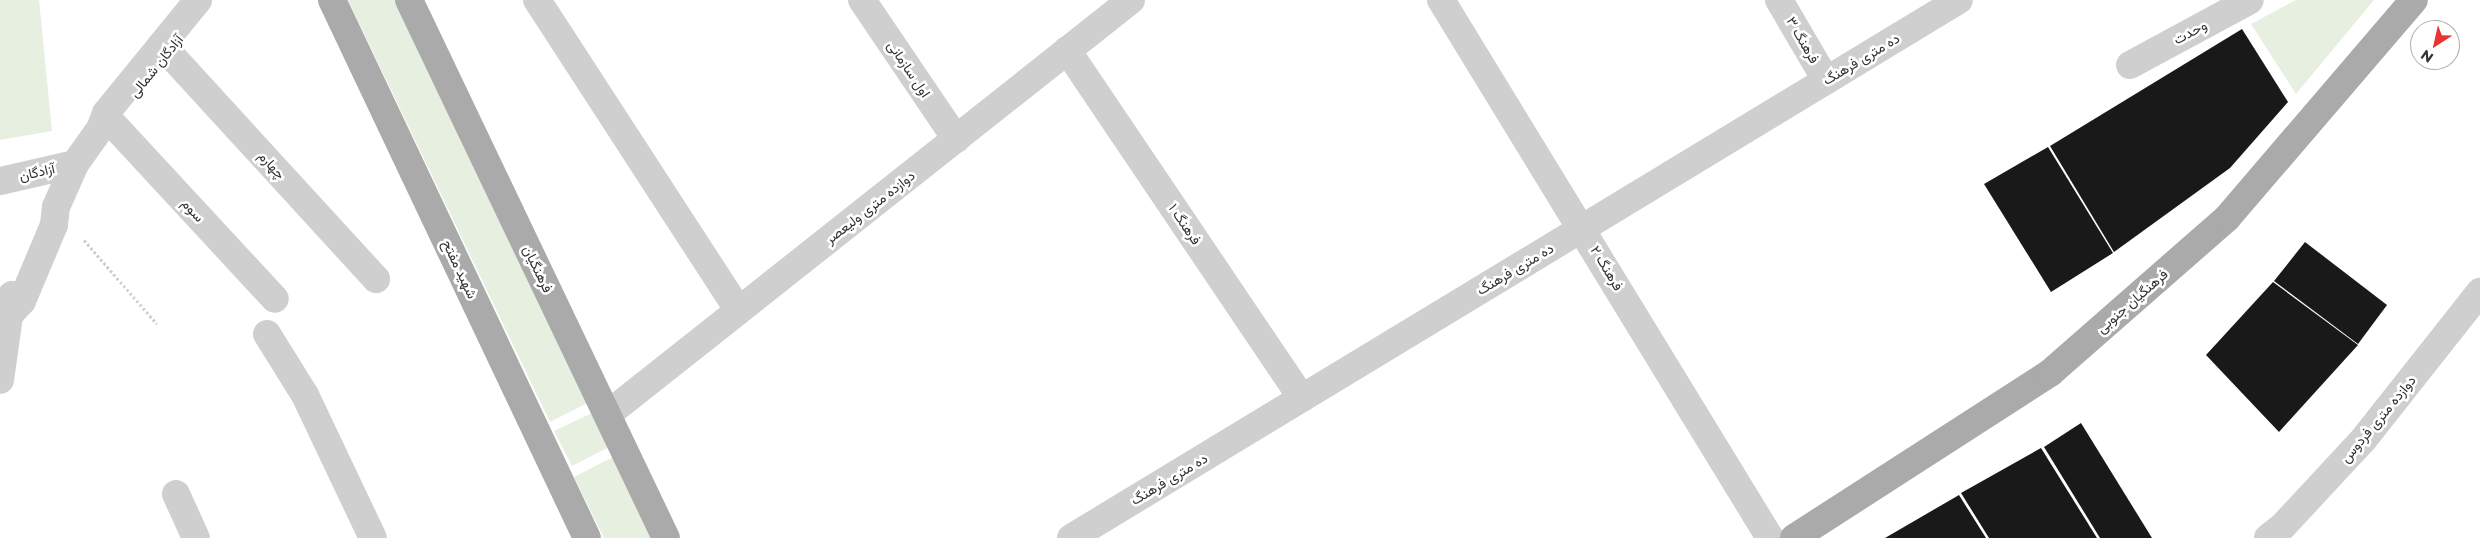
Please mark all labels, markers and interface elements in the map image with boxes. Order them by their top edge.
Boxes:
street label: فرهنگ ۳ [1783,14,1823,66]
street label: وحدت [2170,16,2210,48]
north arrow [2410,20,2460,70]
street label: ده متری فرهنگ [1820,29,1902,89]
street label: آزادگان شمالی [126,31,186,101]
street label: اول سازمانی [884,37,934,101]
text: N [2417,46,2437,67]
street label: چهارم [255,147,289,183]
street label: آزادگان [17,160,57,184]
street label: دوازده متری ولیعصر [822,167,918,247]
street label: سوم [178,195,208,225]
street label: فرهنگ ۱ [1165,200,1205,248]
street label: شهید مفتح [439,237,481,301]
street label: ده متری فرهنگ [1474,239,1556,299]
street label: فرهنگیان [519,243,557,295]
street label: فرهنگ ۲ [1587,243,1627,293]
street label: فرهنگیان جنوبی [2093,265,2171,337]
street label: دوازده متری فردوس [2337,372,2419,466]
street label: ده متری فرهنگ [1128,449,1210,509]

